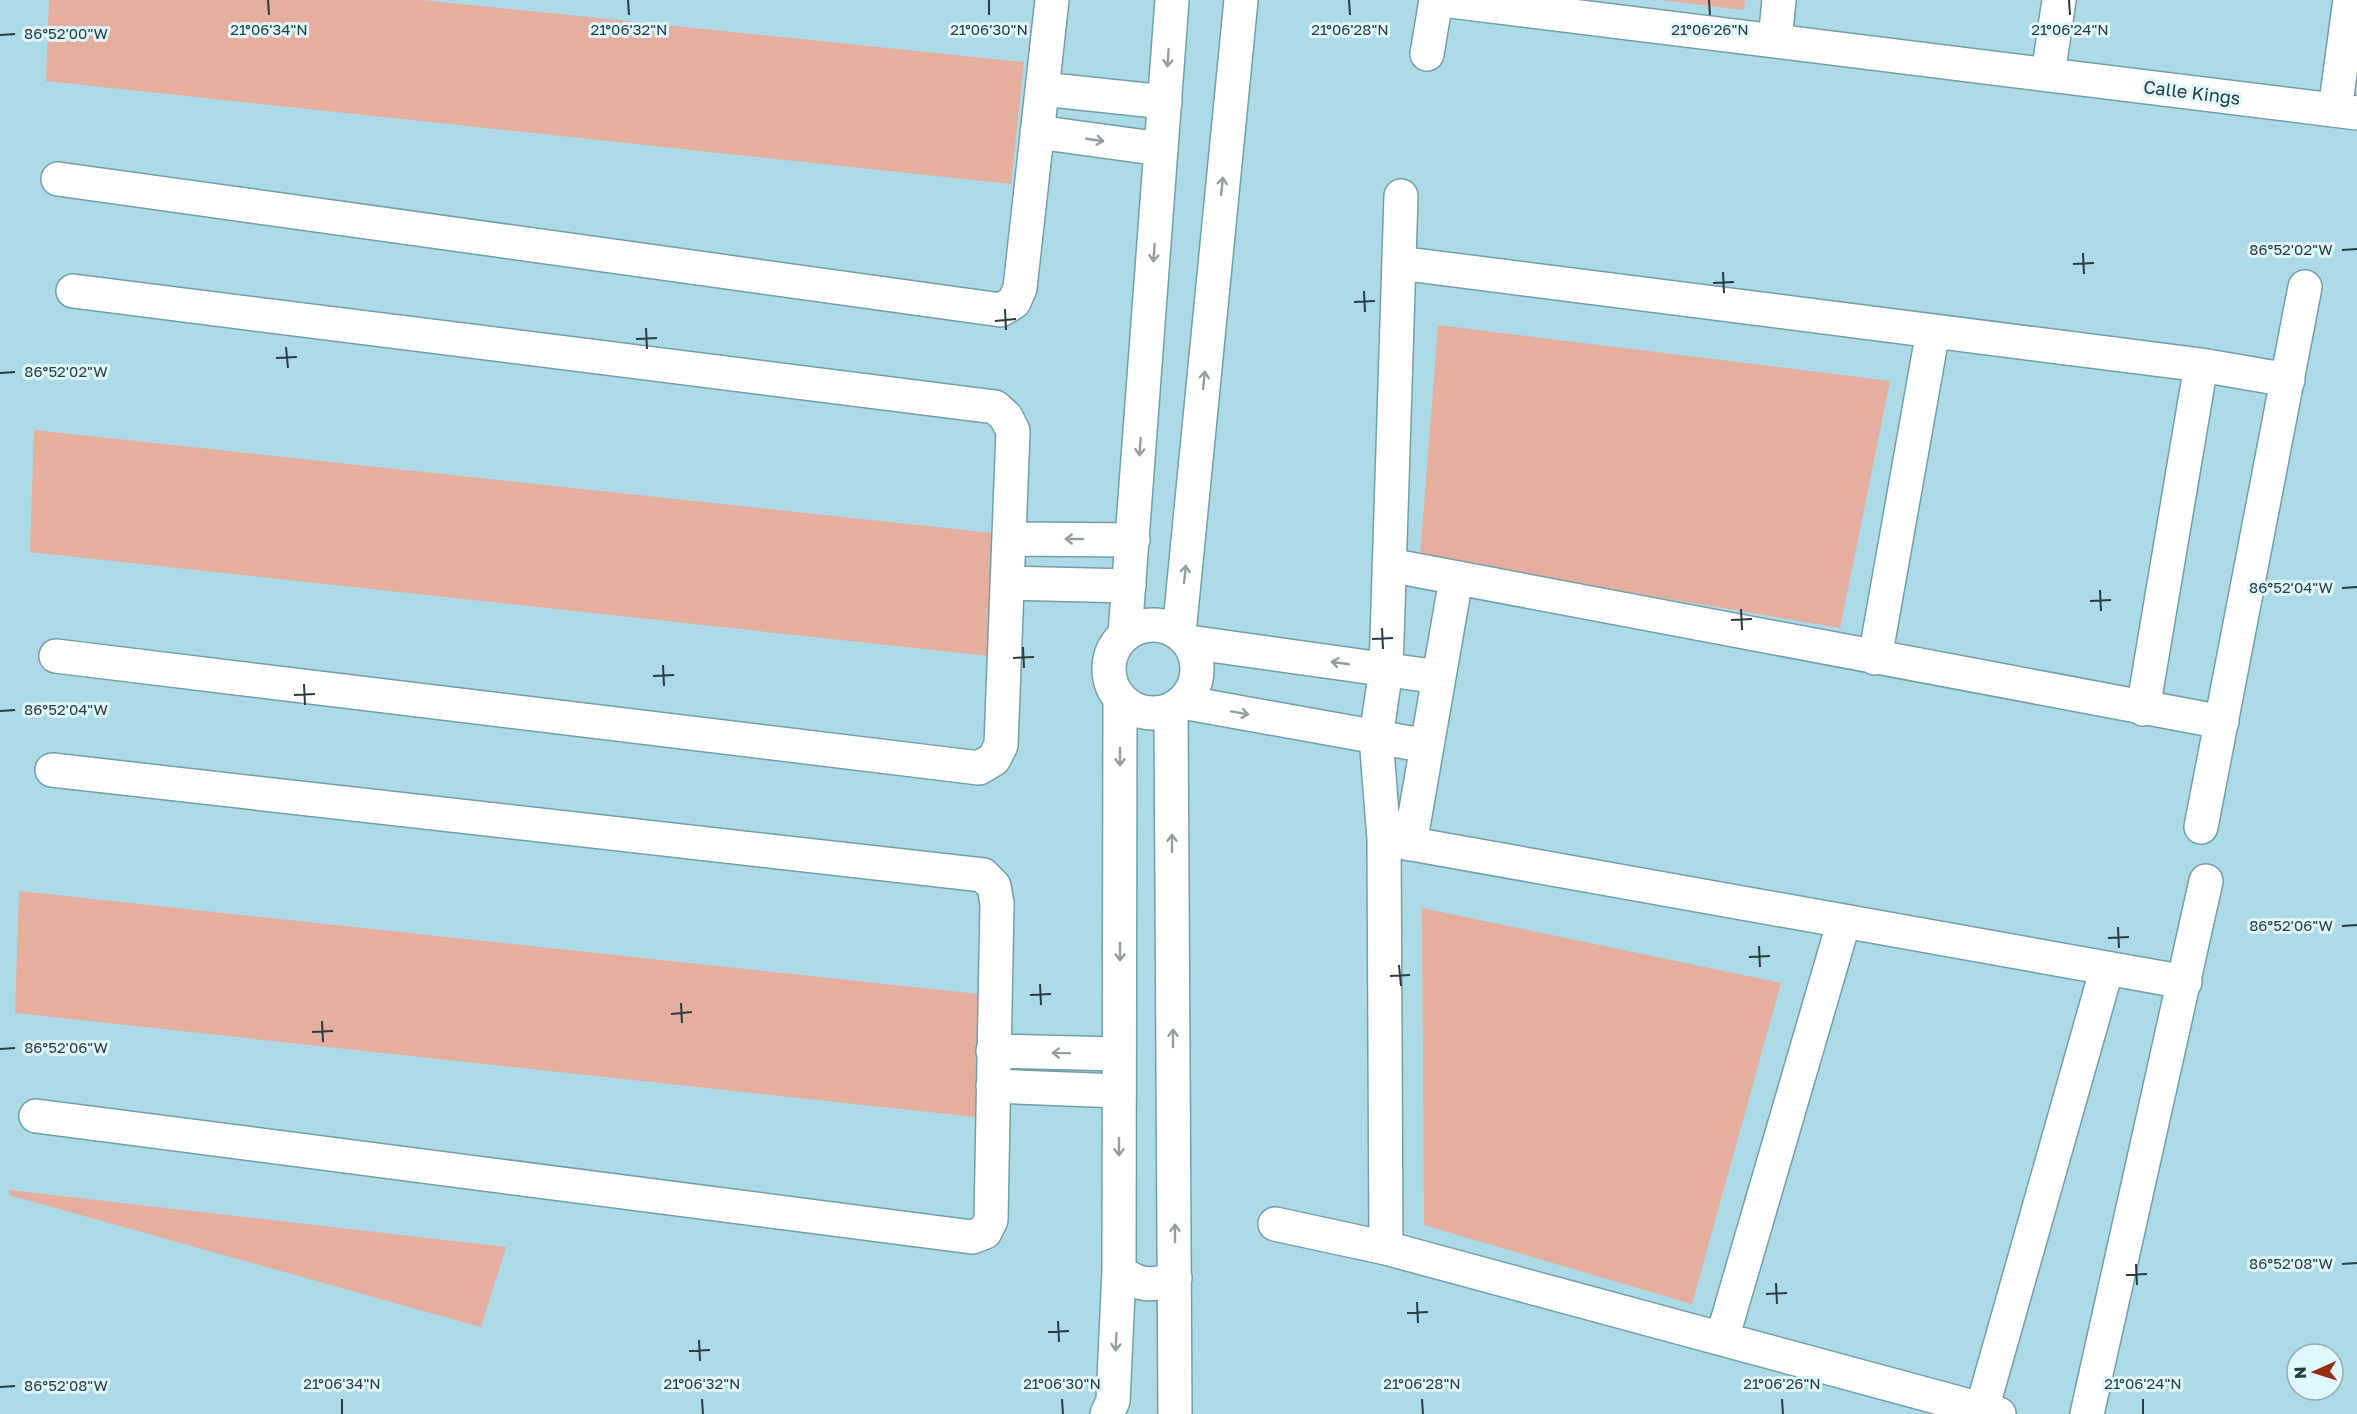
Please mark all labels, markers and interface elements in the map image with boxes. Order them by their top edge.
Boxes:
text: 21°06'34"N [230,20,308,38]
text: 21°06'32"N [590,20,668,38]
text: 21°06'30"N [950,20,1028,38]
text: 21°06'28"N [1311,20,1389,38]
text: 21°06'26"N [1671,20,1749,38]
text: 21°06'24"N [2031,20,2109,38]
text: 86°52'00"W [24,24,108,42]
one-way arrow [1163,48,1174,68]
street label: Calle Kings [2142,75,2242,109]
one-way arrow [1085,134,1105,145]
one-way arrow [1217,177,1228,197]
text: 86°52'02"W [2249,240,2333,258]
one-way arrow [1148,242,1159,262]
text: 86°52'02"W [24,362,108,380]
one-way arrow [1198,371,1209,391]
one-way arrow [1134,437,1145,457]
one-way arrow [1065,533,1085,545]
one-way arrow [1180,565,1191,585]
text: 86°52'04"W [2249,578,2333,596]
one-way arrow [1330,658,1350,669]
text: 86°52'04"W [24,700,108,718]
one-way arrow [1229,707,1249,718]
one-way arrow [1114,747,1126,767]
one-way arrow [1166,833,1178,853]
text: 86°52'06"W [2249,916,2333,934]
one-way arrow [1114,942,1126,962]
one-way arrow [1167,1028,1179,1048]
text: 86°52'06"W [24,1038,108,1056]
one-way arrow [1051,1047,1071,1059]
one-way arrow [1113,1137,1125,1157]
one-way arrow [1169,1223,1181,1243]
text: 86°52'08"W [2249,1254,2333,1272]
one-way arrow [1110,1332,1121,1352]
north arrow [2285,1342,2345,1402]
text: N [2290,1366,2310,1379]
text: 21°06'34"N [303,1374,381,1392]
text: 21°06'32"N [663,1374,741,1392]
text: 21°06'30"N [1023,1374,1101,1392]
text: 21°06'28"N [1383,1374,1461,1392]
text: 21°06'26"N [1743,1374,1821,1392]
text: 21°06'24"N [2104,1374,2182,1392]
text: 86°52'08"W [24,1376,108,1394]

